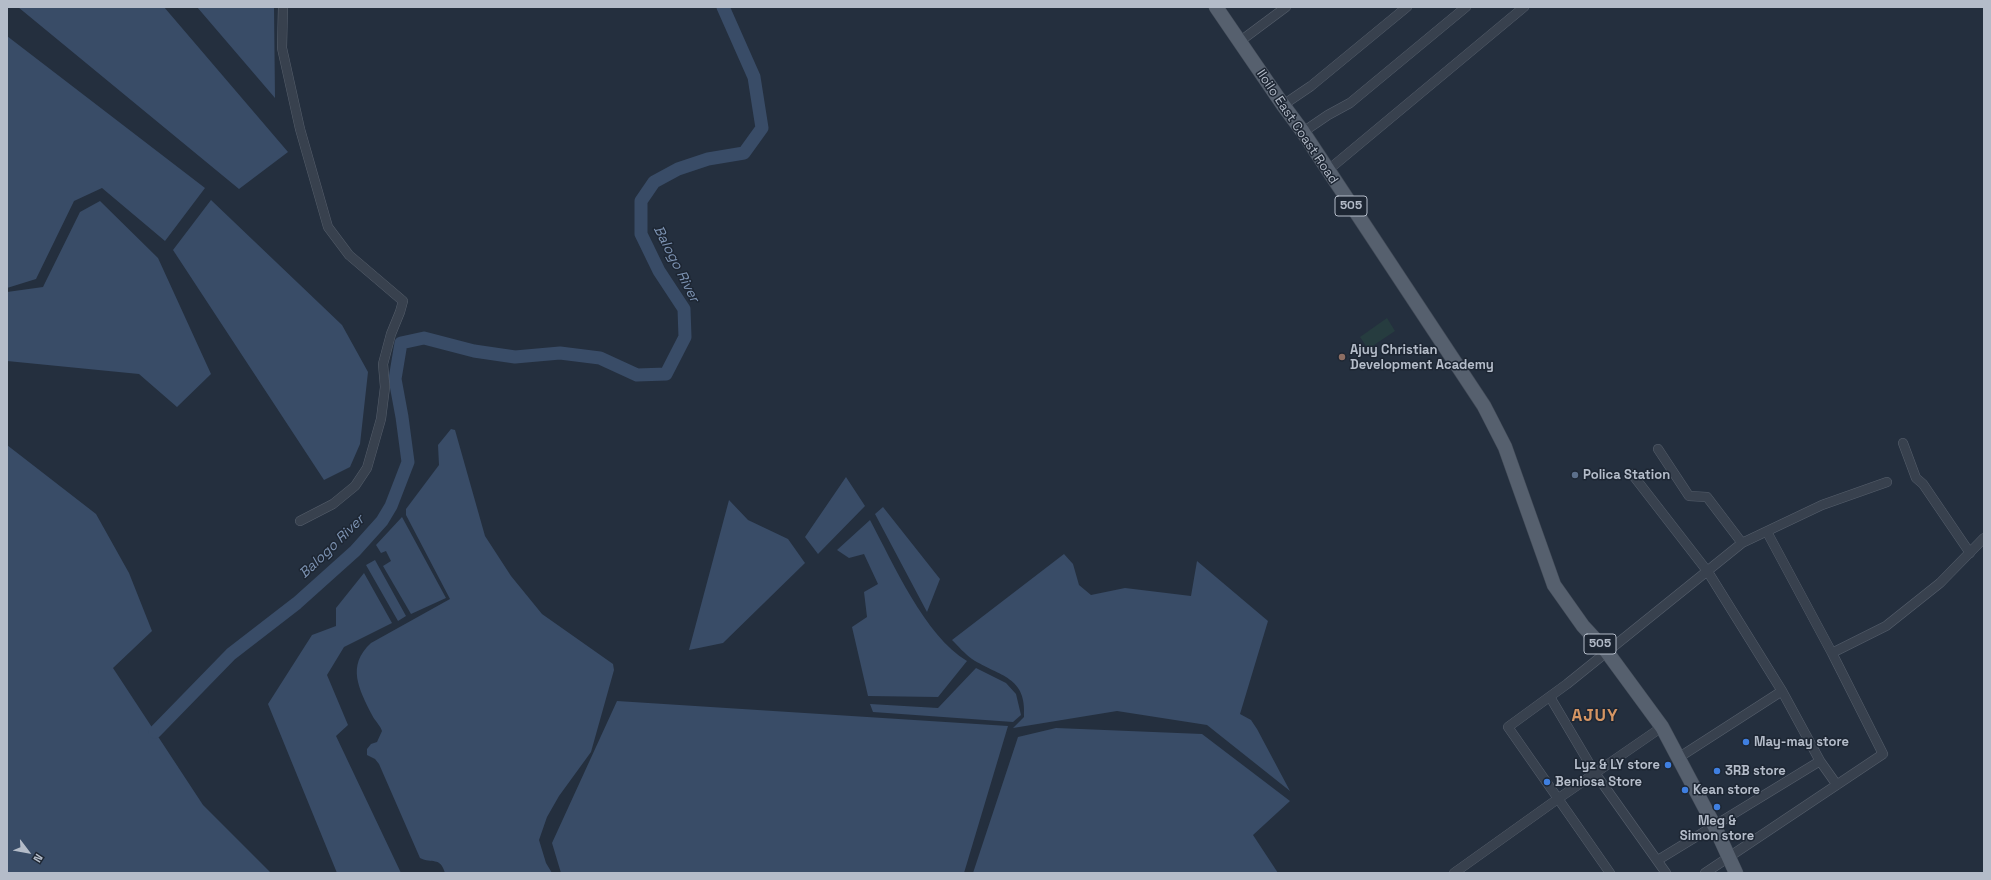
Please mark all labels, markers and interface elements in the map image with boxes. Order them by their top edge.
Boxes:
street label: Iloilo East Coast Road [1253,67,1341,187]
road number: 505 [1335,196,1367,216]
water label: Balogo River [650,223,702,305]
place label: Ajuy Christian Development Academy [1350,342,1494,373]
marker: Ajuy Christian Development Academy [1337,352,1347,362]
place label: Polica Station [1583,467,1670,483]
marker: Polica Station [1570,470,1580,480]
water label: Balogo River [296,512,368,582]
road number: 505 [1584,634,1616,654]
district label: AJUY [1571,706,1619,726]
place label: May-may store [1754,734,1849,750]
marker: May-may store [1741,737,1751,747]
place label: Lyz & LY store [1574,757,1660,773]
marker: Lyz & LY store [1663,760,1673,770]
place label: 3RB store [1725,763,1786,779]
marker: 3RB store [1712,766,1722,776]
place label: Beniosa Store [1555,774,1642,790]
marker: Beniosa Store [1542,777,1552,787]
place label: Kean store [1693,782,1760,798]
marker: Kean store [1680,785,1690,795]
marker: Meg & Simon store [1712,802,1722,812]
place label: Meg & Simon store [1680,813,1754,844]
north arrow [8,832,48,872]
text: N [30,852,46,865]

